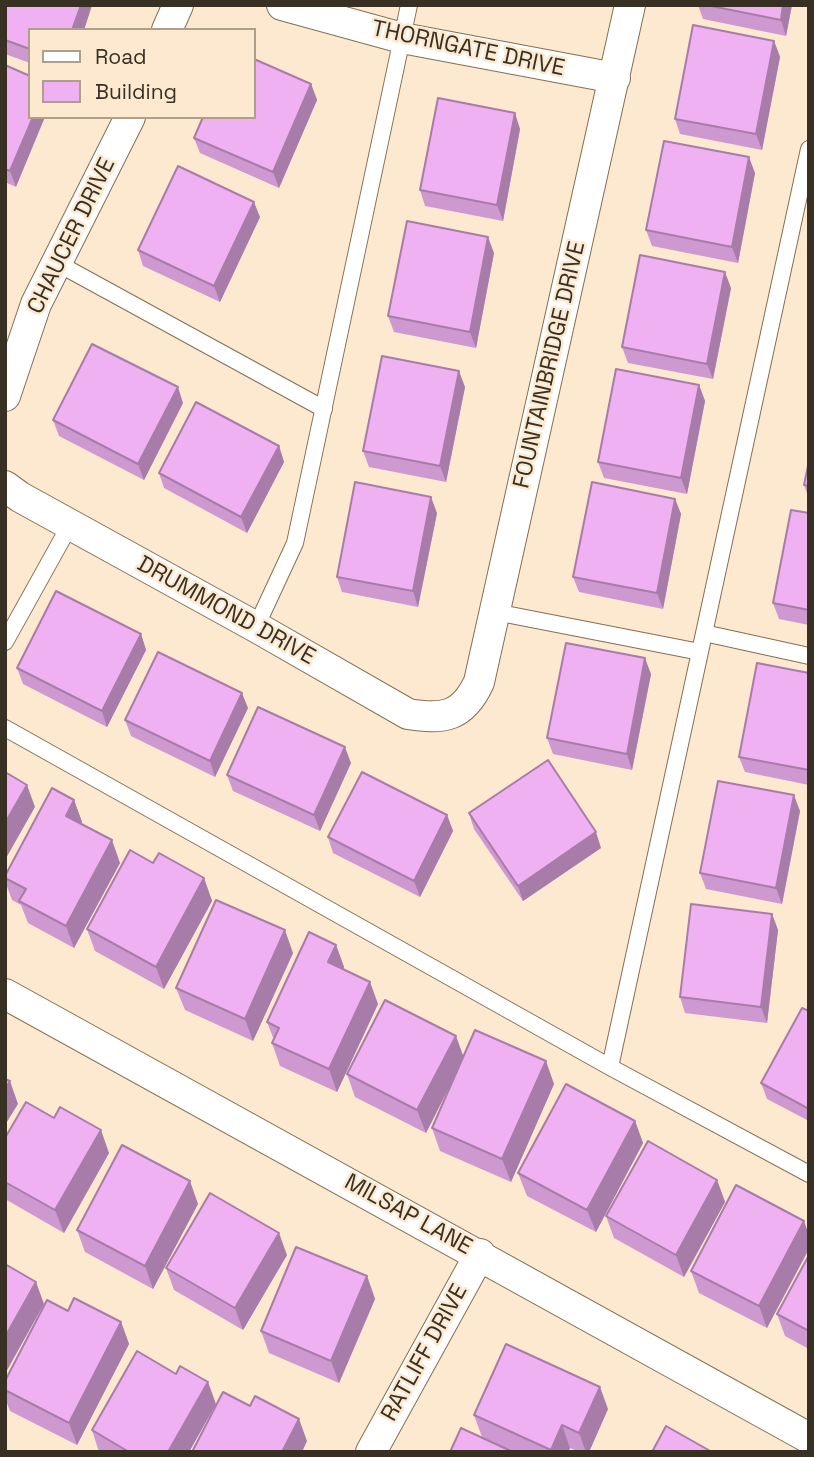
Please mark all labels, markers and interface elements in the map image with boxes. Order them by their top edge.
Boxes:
street label: THORNGATE DRIVE [369,15,567,83]
legend [28,28,256,119]
text: Road [95,43,147,70]
text: Building [95,78,177,105]
street label: CHAUCER DRIVE [22,154,122,318]
street label: FOUNTAINBRIDGE DRIVE [508,239,592,491]
street label: DRUMMOND DRIVE [132,551,320,671]
street label: MILSAP LANE [339,1169,477,1261]
street label: RATLIFF DRIVE [376,1280,474,1426]

